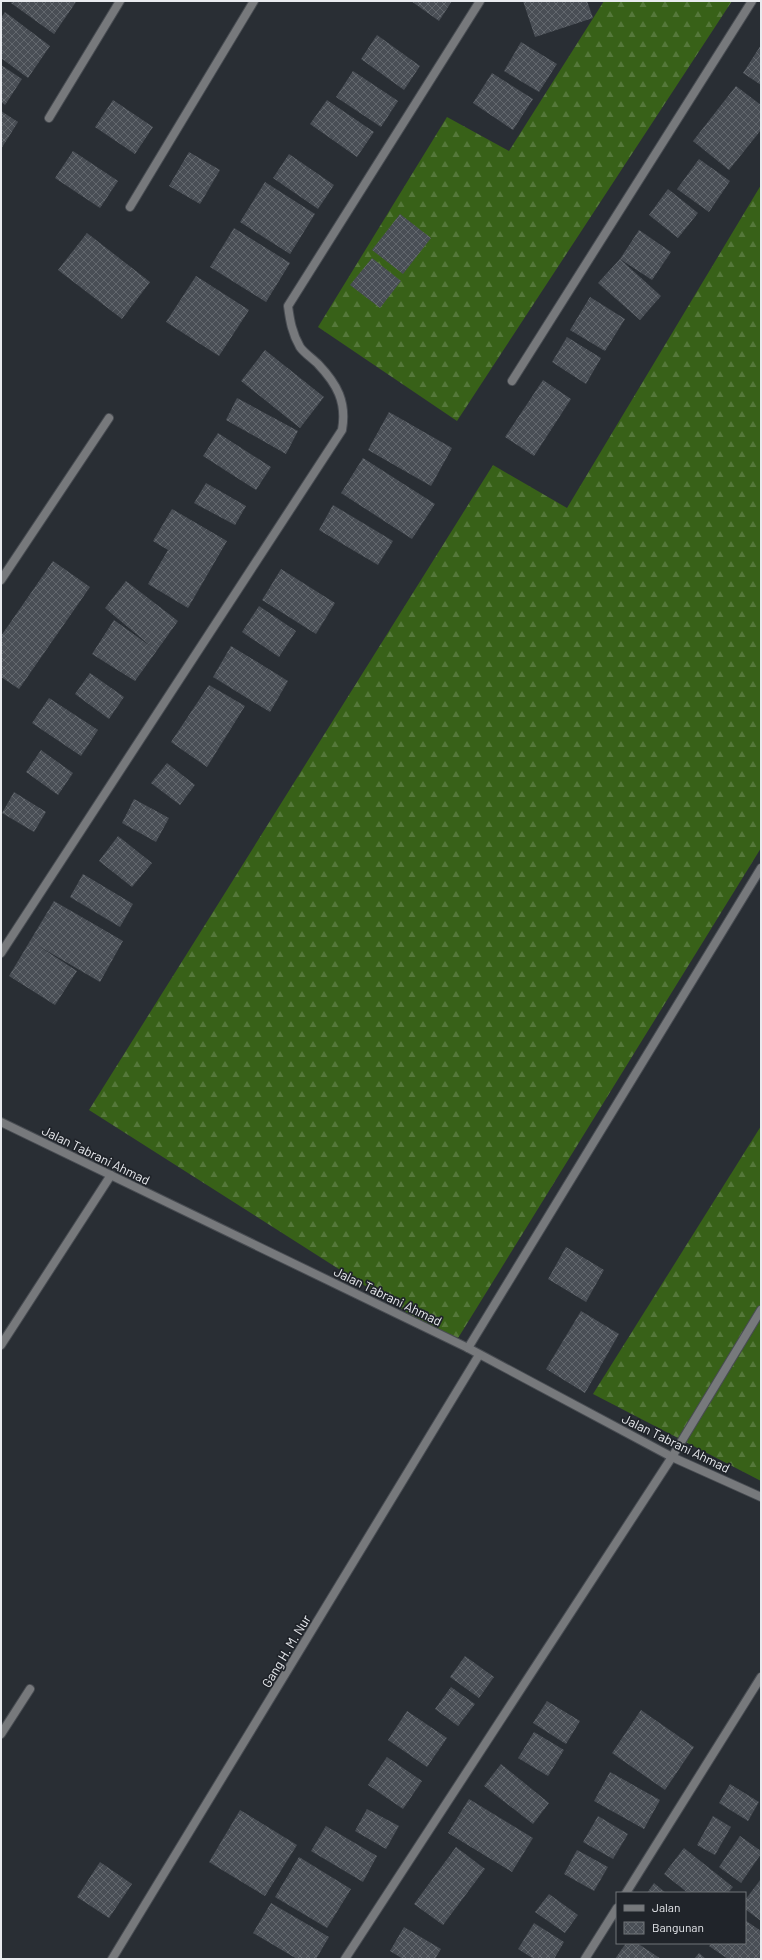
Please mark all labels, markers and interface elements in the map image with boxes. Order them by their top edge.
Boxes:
street label: Jalan Tabrani Ahmad [39,1122,153,1188]
street label: Jalan Tabrani Ahmad [331,1263,445,1329]
street label: Jalan Tabrani Ahmad [619,1410,733,1476]
street label: Gang H. M. Nur [258,1612,314,1690]
legend [616,1892,746,1944]
text: Jalan [652,1900,680,1914]
text: Bangunan [652,1920,704,1934]

